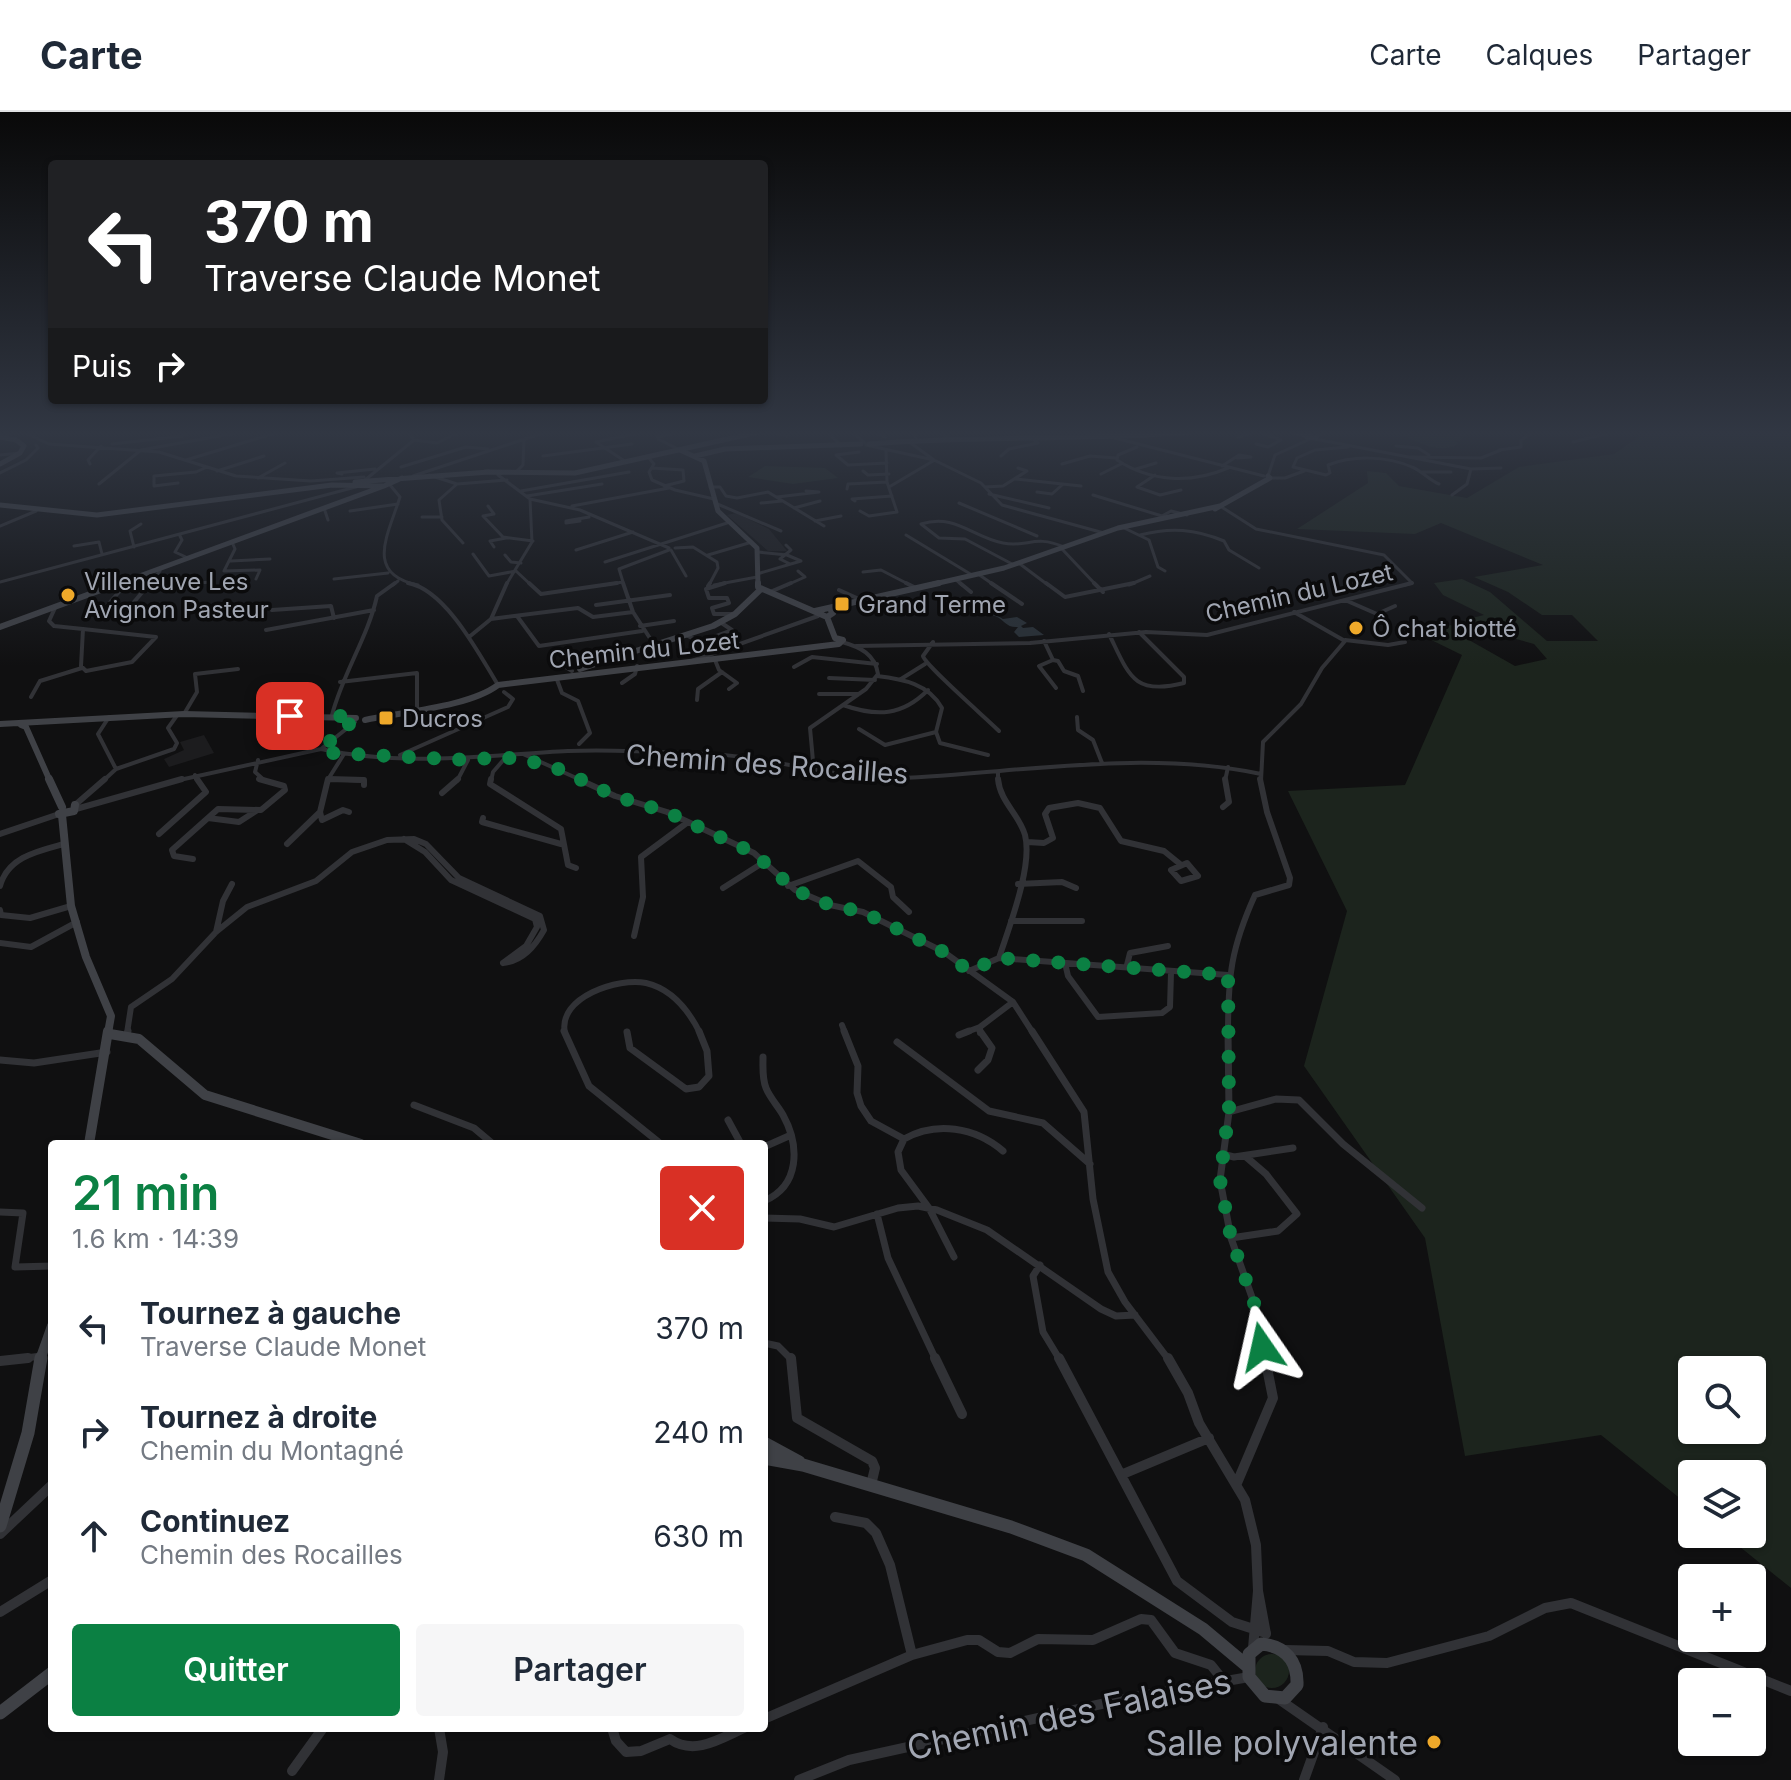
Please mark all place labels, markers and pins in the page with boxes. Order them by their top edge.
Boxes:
place label: Villeneuve Les Avignon Pasteur [84,567,269,624]
marker: Villeneuve Les Avignon Pasteur [59,586,77,604]
place label: Grand Terme [858,590,1006,619]
marker: Grand Terme [833,595,851,613]
place label: Ô chat biotté [1372,614,1517,643]
marker: Ô chat biotté [1347,619,1365,637]
pin [256,682,324,750]
place label: Ducros [402,704,483,733]
marker: Ducros [377,709,395,727]
place label: Salle polyvalente [1146,1722,1418,1763]
marker: Salle polyvalente [1425,1733,1443,1751]

